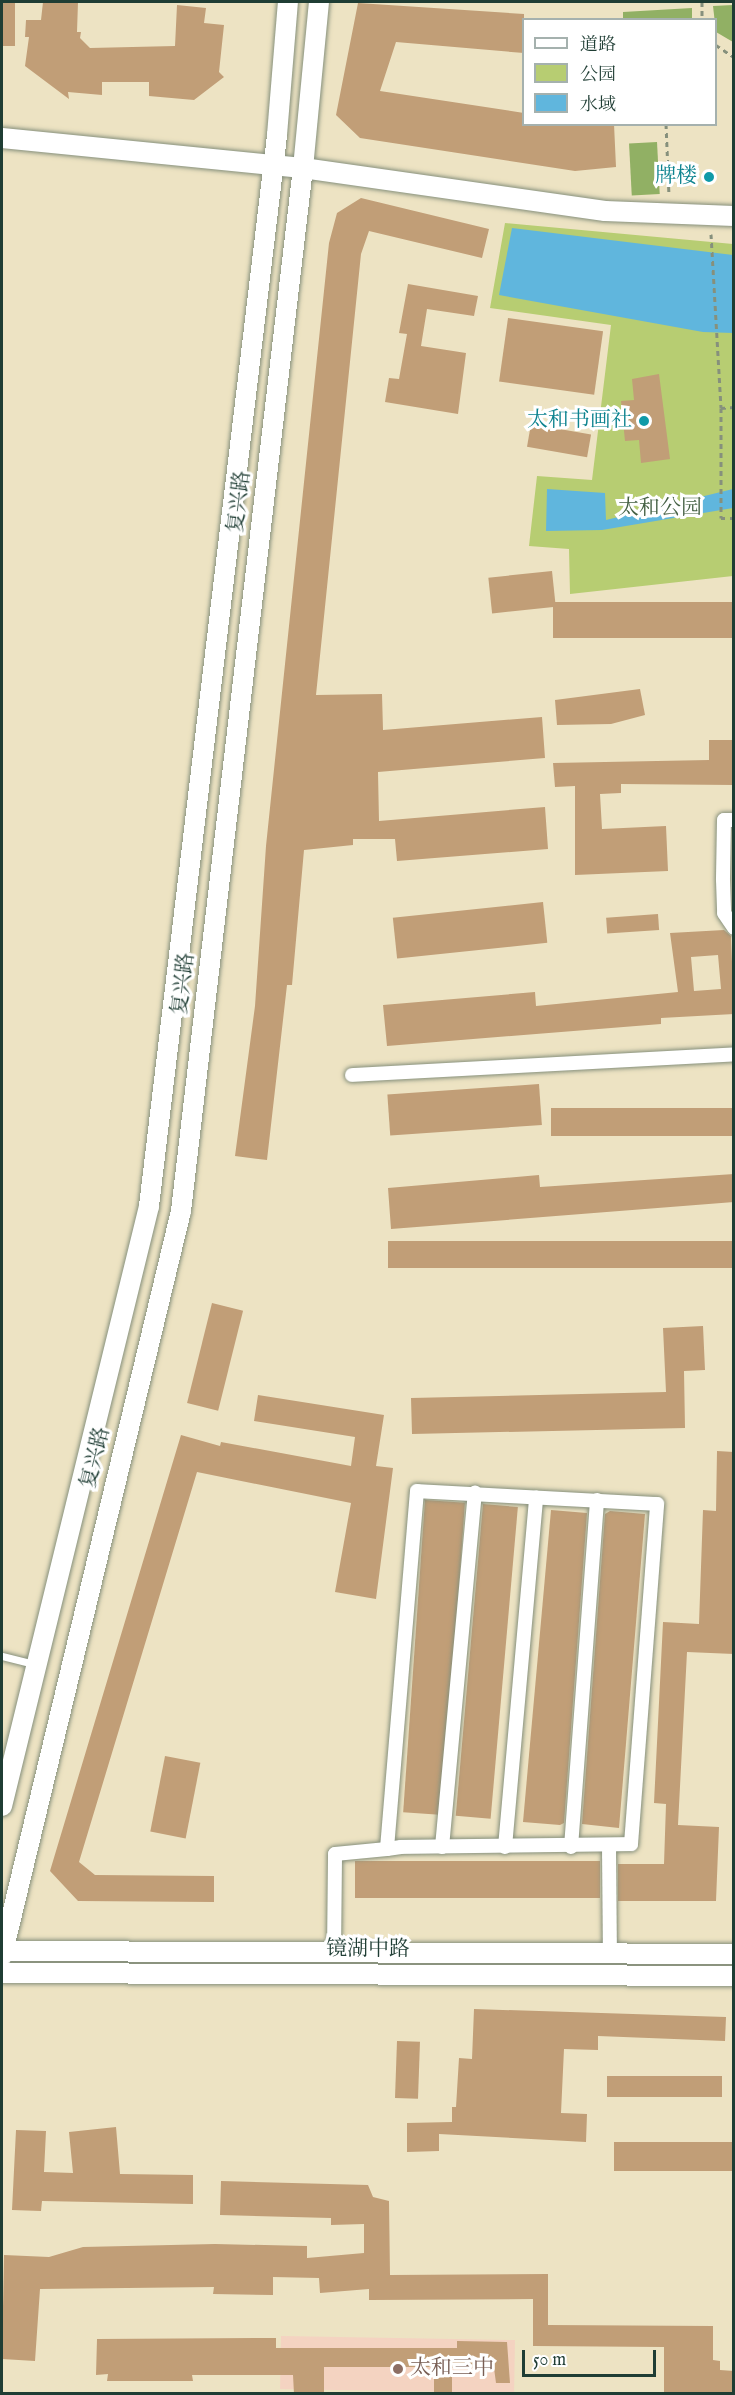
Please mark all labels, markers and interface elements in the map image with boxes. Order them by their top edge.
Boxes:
legend [522,18,717,126]
text: 道路 [580,34,616,57]
text: 公园 [580,64,616,87]
text: 水域 [580,94,616,117]
place label: 牌楼 [655,164,697,190]
marker: 牌楼 [702,170,716,184]
place label: 太和书画社 [527,408,632,434]
marker: 太和书画社 [637,414,651,428]
street label: 复兴路 [224,469,256,535]
park label: 太和公园 [618,496,702,522]
street label: 复兴路 [168,951,200,1017]
street label: 复兴路 [76,1424,116,1492]
street label: 镜湖中路 [326,1937,410,1963]
scale bar [525,2338,658,2376]
text: 50 m [533,2349,566,2372]
place label: 太和三中 [410,2356,494,2382]
marker: 太和三中 [391,2362,405,2376]

